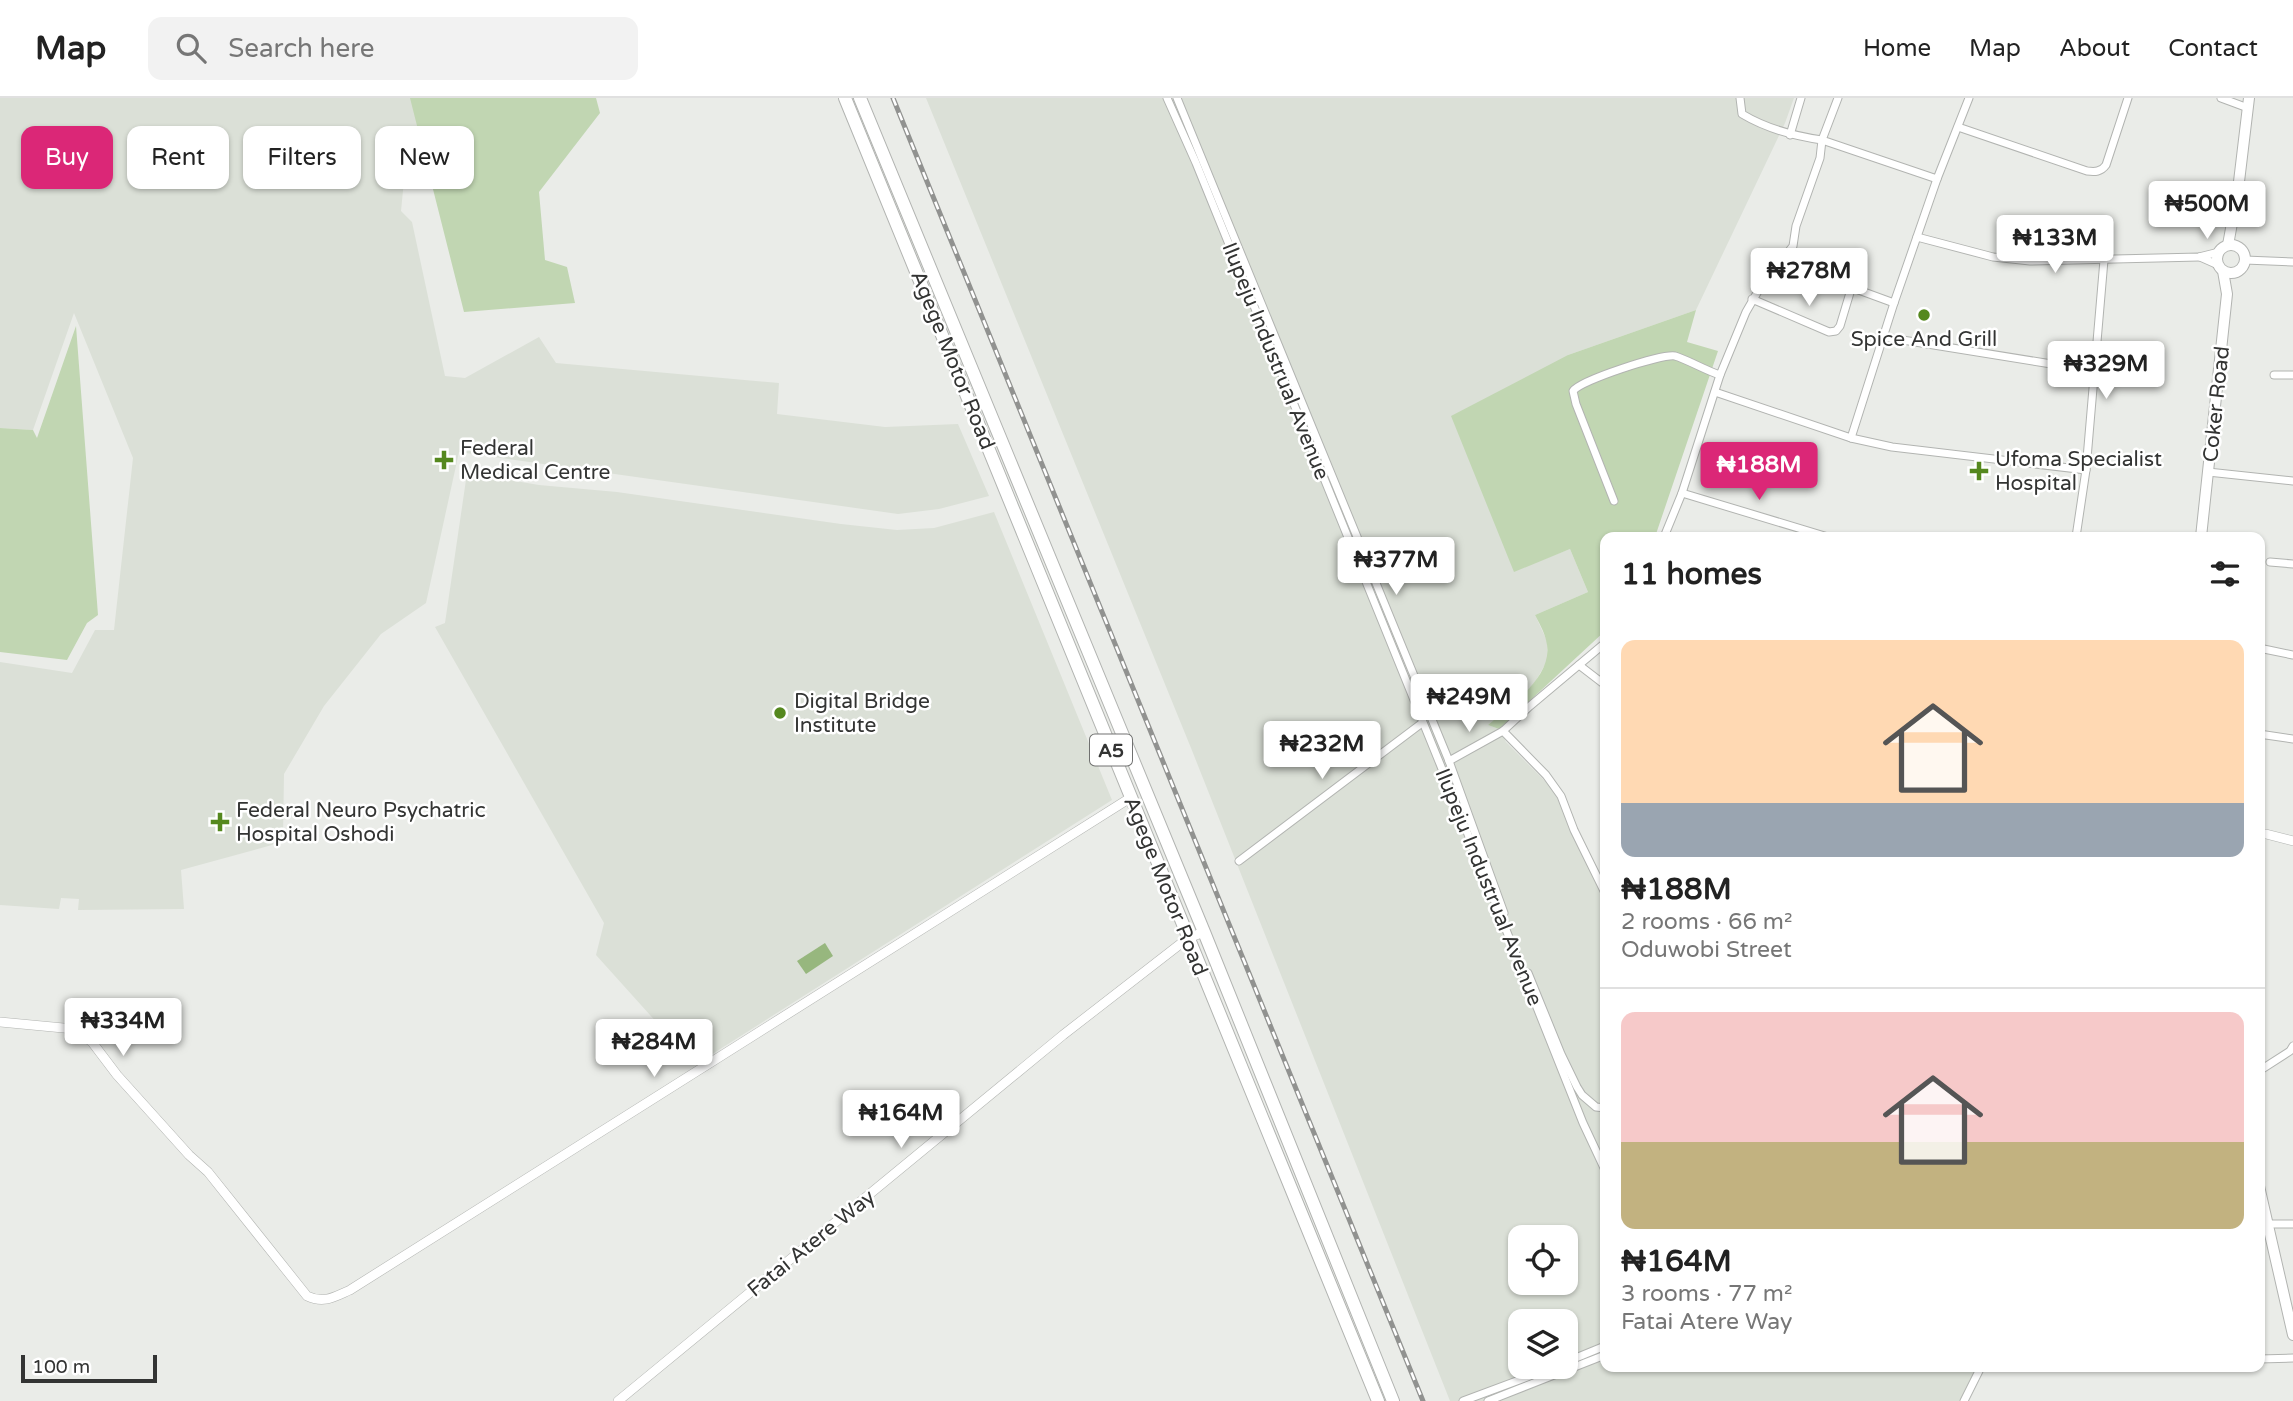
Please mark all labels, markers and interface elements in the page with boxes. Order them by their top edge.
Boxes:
search box [148,17,638,80]
text: Map [35,29,106,68]
icon: search [172,29,210,67]
text: Search here [228,33,374,64]
text: Home [1863,34,1931,63]
text: Map [1969,34,2021,63]
text: About [2059,34,2130,63]
text: Contact [2168,34,2258,63]
chip: Buy [21,126,113,189]
chip: Rent [127,126,229,189]
chip: Filters [243,126,361,189]
chip: New [375,126,474,189]
pin: ₦500M [2158,181,2256,241]
text: ₦500M [2165,190,2249,218]
pin: ₦133M [2006,216,2104,275]
text: ₦133M [2013,224,2097,252]
street label: Ilupeju Industrual Avenue [1216,239,1335,484]
pin: ₦278M [1760,248,1858,308]
text: ₦278M [1767,257,1851,285]
street label: Agege Motor Road [905,267,1000,453]
marker: Spice And Grill [1916,307,1932,323]
place label: Spice And Grill [1851,327,1997,352]
pin: ₦329M [2057,342,2155,401]
street label: Coker Road [2198,345,2235,463]
text: ₦329M [2064,350,2148,378]
place label: Federal Medical Centre [460,436,610,485]
pin: ₦188M [1710,442,1808,502]
place label: Ufoma Specialist Hospital [1995,447,2162,496]
marker: Federal Medical Centre [434,450,454,470]
text: ₦188M [1717,451,1801,479]
marker: Ufoma Specialist Hospital [1969,461,1989,481]
pin: ₦377M [1347,538,1445,597]
text: ₦377M [1354,546,1438,574]
icon: filters [2206,555,2244,593]
text: 11 homes [1621,556,1762,593]
pin: ₦249M [1420,674,1518,734]
text: ₦249M [1427,683,1511,711]
icon: home [1870,685,1996,811]
place label: Digital Bridge Institute [794,689,930,738]
marker: Digital Bridge Institute [772,705,788,721]
pin: ₦232M [1273,722,1371,781]
text: ₦232M [1280,730,1364,758]
road number: A5 [1090,734,1132,765]
street label: Ilupeju Industrual Avenue [1429,765,1548,1010]
street label: Agege Motor Road [1118,793,1213,979]
place label: Federal Neuro Psychatric Hospital Oshodi [236,798,486,847]
marker: Federal Neuro Psychatric Hospital Oshodi [210,812,230,832]
text: ₦188M [1621,871,1732,908]
text: 2 rooms · 66 m² [1621,908,1792,936]
text: Oduwobi Street [1621,936,1792,964]
pin: ₦334M [74,998,172,1058]
text: ₦334M [81,1007,165,1035]
pin: ₦284M [605,1020,703,1079]
text: ₦284M [612,1028,696,1056]
icon: home [1870,1057,1996,1183]
pin: ₦164M [852,1090,950,1150]
text: ₦164M [859,1099,943,1127]
street label: Fatai Atere Way [743,1184,880,1302]
map controls [1508,1225,1578,1379]
button: locate [1508,1225,1578,1295]
text: ₦164M [1621,1243,1732,1280]
text: 3 rooms · 77 m² [1621,1280,1792,1308]
text: Fatai Atere Way [1621,1308,1792,1336]
button: layers [1508,1309,1578,1379]
scale bar [21,1352,158,1384]
text: 100 m [32,1356,90,1378]

